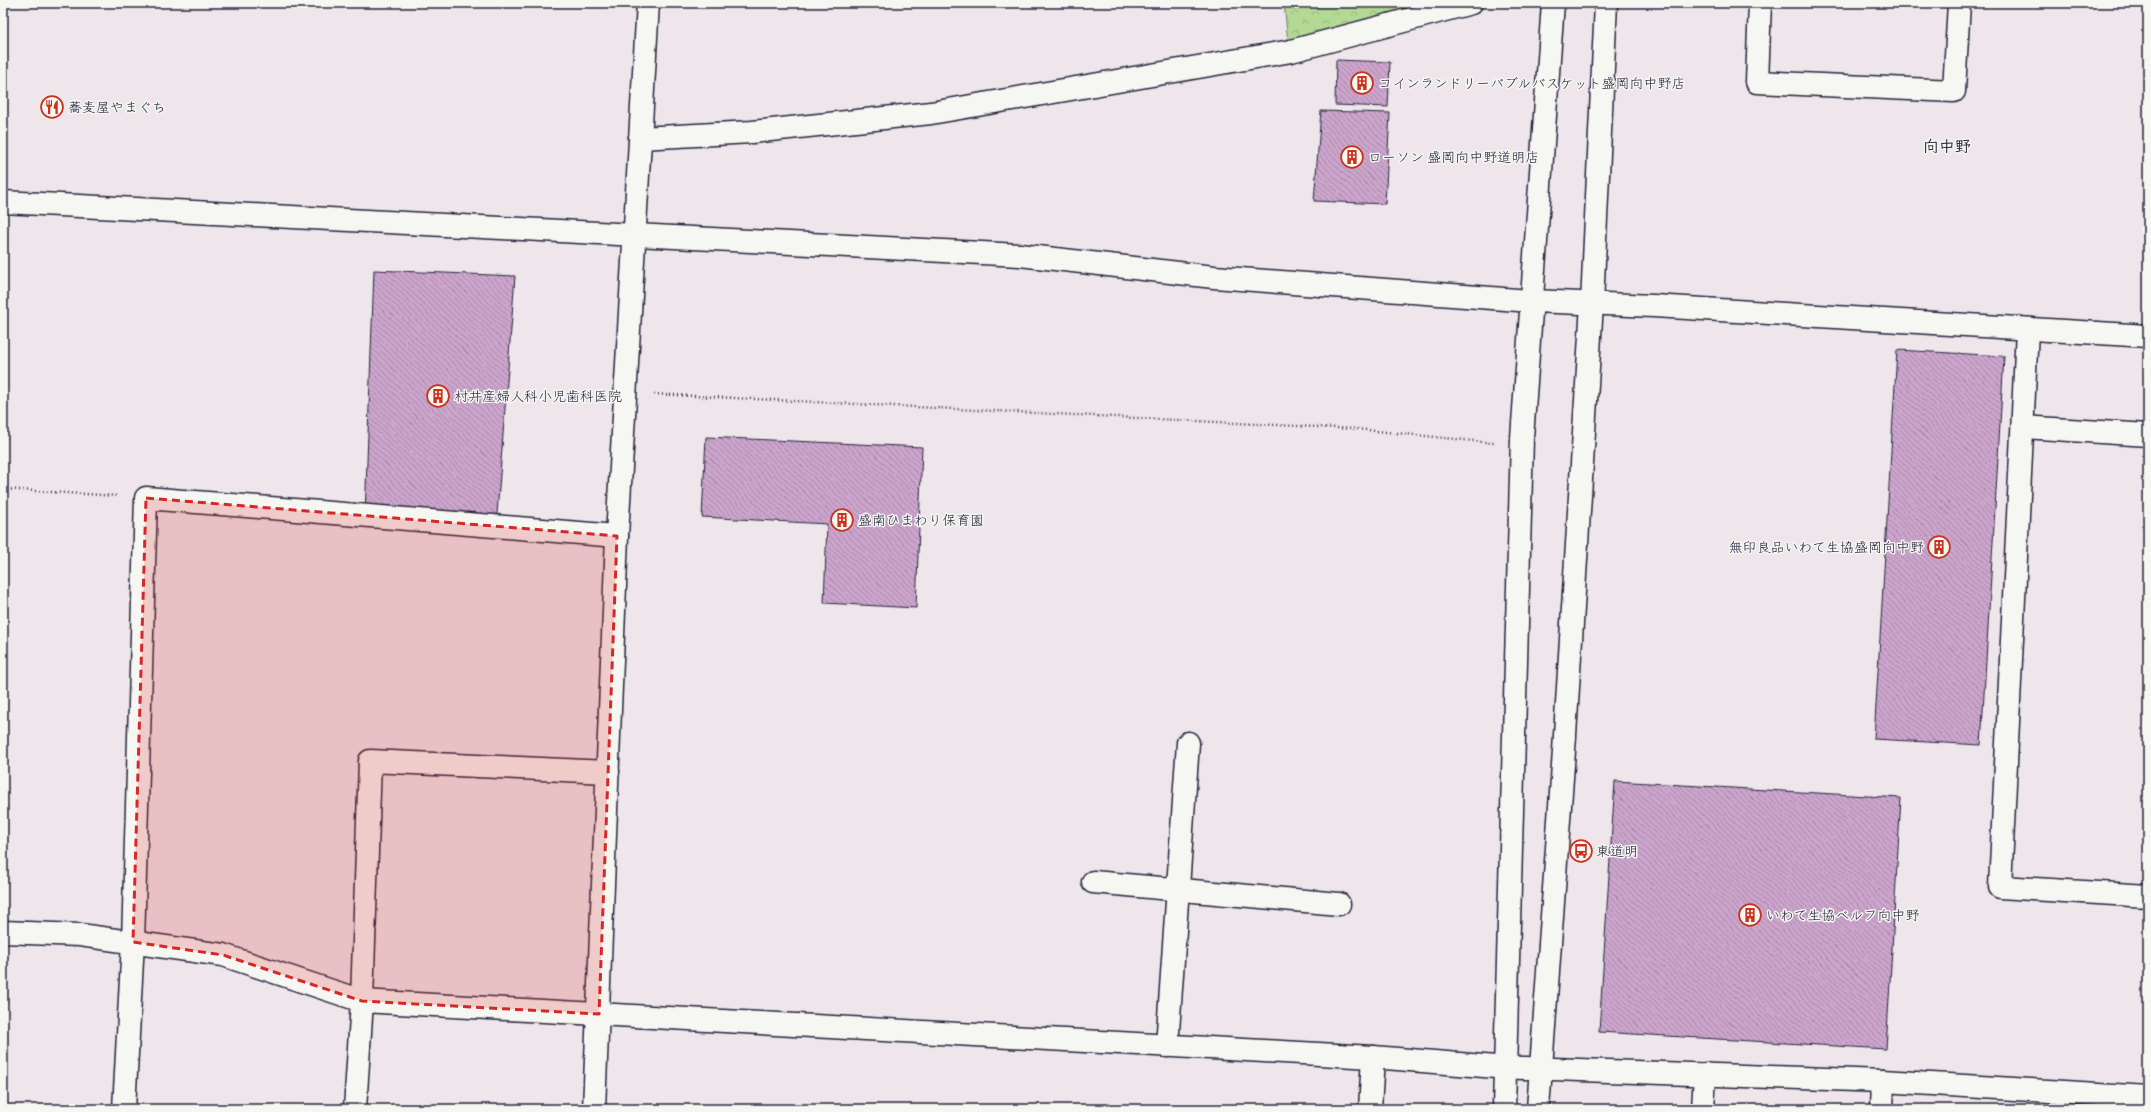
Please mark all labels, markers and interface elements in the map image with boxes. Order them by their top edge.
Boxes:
building icon: コインランドリーバブルバスケット盛岡向中野店 [1349,70,1375,96]
place label: コインランドリーバブルバスケット盛岡向中野店 [1378,73,1685,92]
restaurant icon: 蕎麦屋やまぐち [39,94,65,120]
place label: 蕎麦屋やまぐち [68,97,166,116]
district label: 向中野 [1923,135,1971,157]
building icon: ローソン 盛岡向中野道明店 [1339,144,1365,170]
place label: ローソン 盛岡向中野道明店 [1368,147,1539,166]
building icon: 村井産婦人科小児歯科医院 [425,383,451,409]
place label: 村井産婦人科小児歯科医院 [454,386,622,405]
building icon: 盛南ひまわり保育園 [829,507,855,533]
place label: 盛南ひまわり保育園 [858,510,984,529]
building icon: 無印良品いわて生協盛岡向中野 [1926,534,1952,560]
place label: 無印良品いわて生協盛岡向中野 [1729,537,1924,556]
bus stop icon: 東道明 [1568,838,1594,864]
place label: 東道明 [1596,841,1638,860]
building icon: いわて生協ベルフ向中野 [1737,902,1763,928]
place label: いわて生協ベルフ向中野 [1766,905,1919,924]

